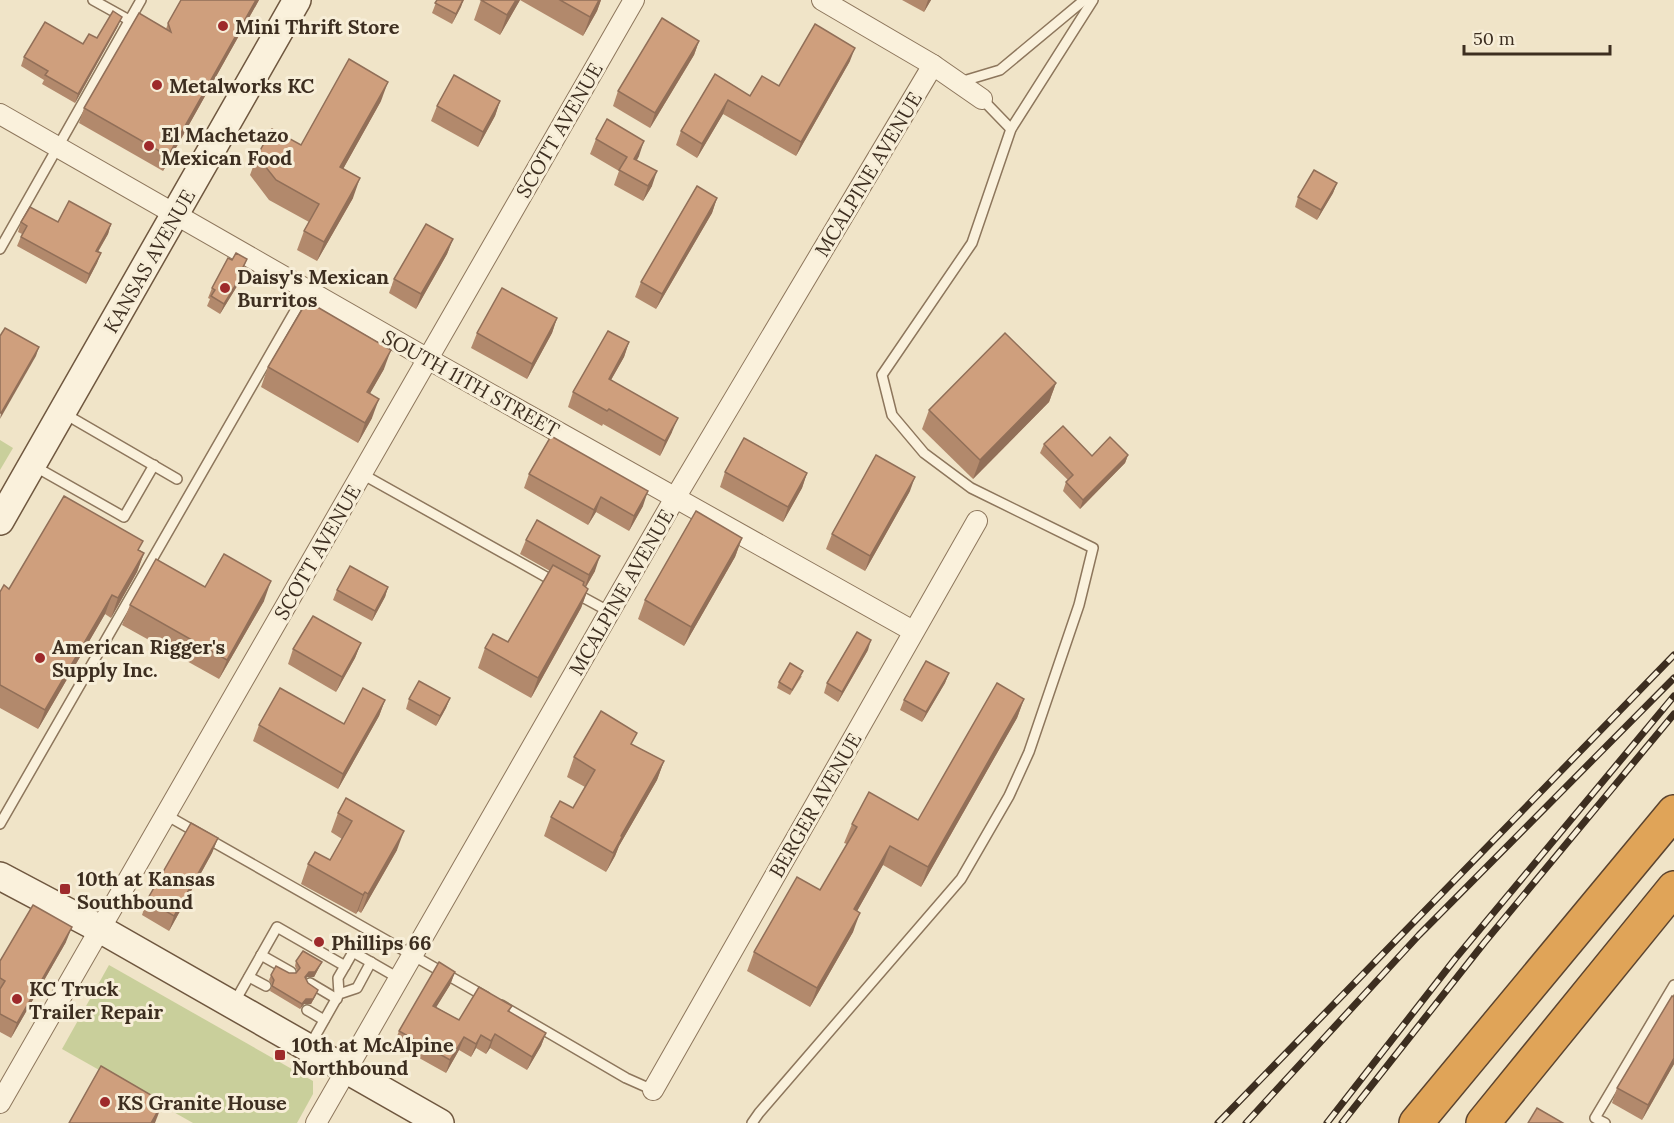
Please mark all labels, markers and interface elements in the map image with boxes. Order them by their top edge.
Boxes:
place label: Mini Thrift Store [235,14,400,39]
scale bar [1464,18,1610,56]
marker: Mini Thrift Store [216,19,230,33]
text: 50 m [1473,27,1515,50]
street label: SCOTT AVENUE [510,58,608,202]
place label: Metalworks KC [169,73,315,98]
marker: Metalworks KC [150,78,164,92]
street label: MCALPINE AVENUE [809,87,927,261]
place label: El Machetazo Mexican Food [161,122,292,170]
marker: El Machetazo Mexican Food [142,139,156,153]
street label: KANSAS AVENUE [98,185,200,337]
place label: Daisy's Mexican Burritos [237,264,389,312]
marker: Daisy's Mexican Burritos [218,281,232,295]
street label: SOUTH 11TH STREET [378,324,564,442]
street label: SCOTT AVENUE [268,480,366,624]
street label: MCALPINE AVENUE [563,504,679,680]
place label: American Rigger's Supply Inc. [52,634,226,682]
marker: American Rigger's Supply Inc. [33,651,47,665]
street label: BERGER AVENUE [763,728,867,882]
place label: 10th at Kansas Southbound [77,866,215,914]
marker: 10th at Kansas Southbound [58,882,72,896]
place label: Phillips 66 [331,930,432,955]
marker: Phillips 66 [312,935,326,949]
place label: KC Truck Trailer Repair [29,976,164,1024]
marker: KC Truck Trailer Repair [10,992,24,1006]
place label: 10th at McAlpine Northbound [292,1032,454,1080]
marker: 10th at McAlpine Northbound [273,1048,287,1062]
place label: KS Granite House [117,1090,287,1115]
marker: KS Granite House [98,1095,112,1109]

